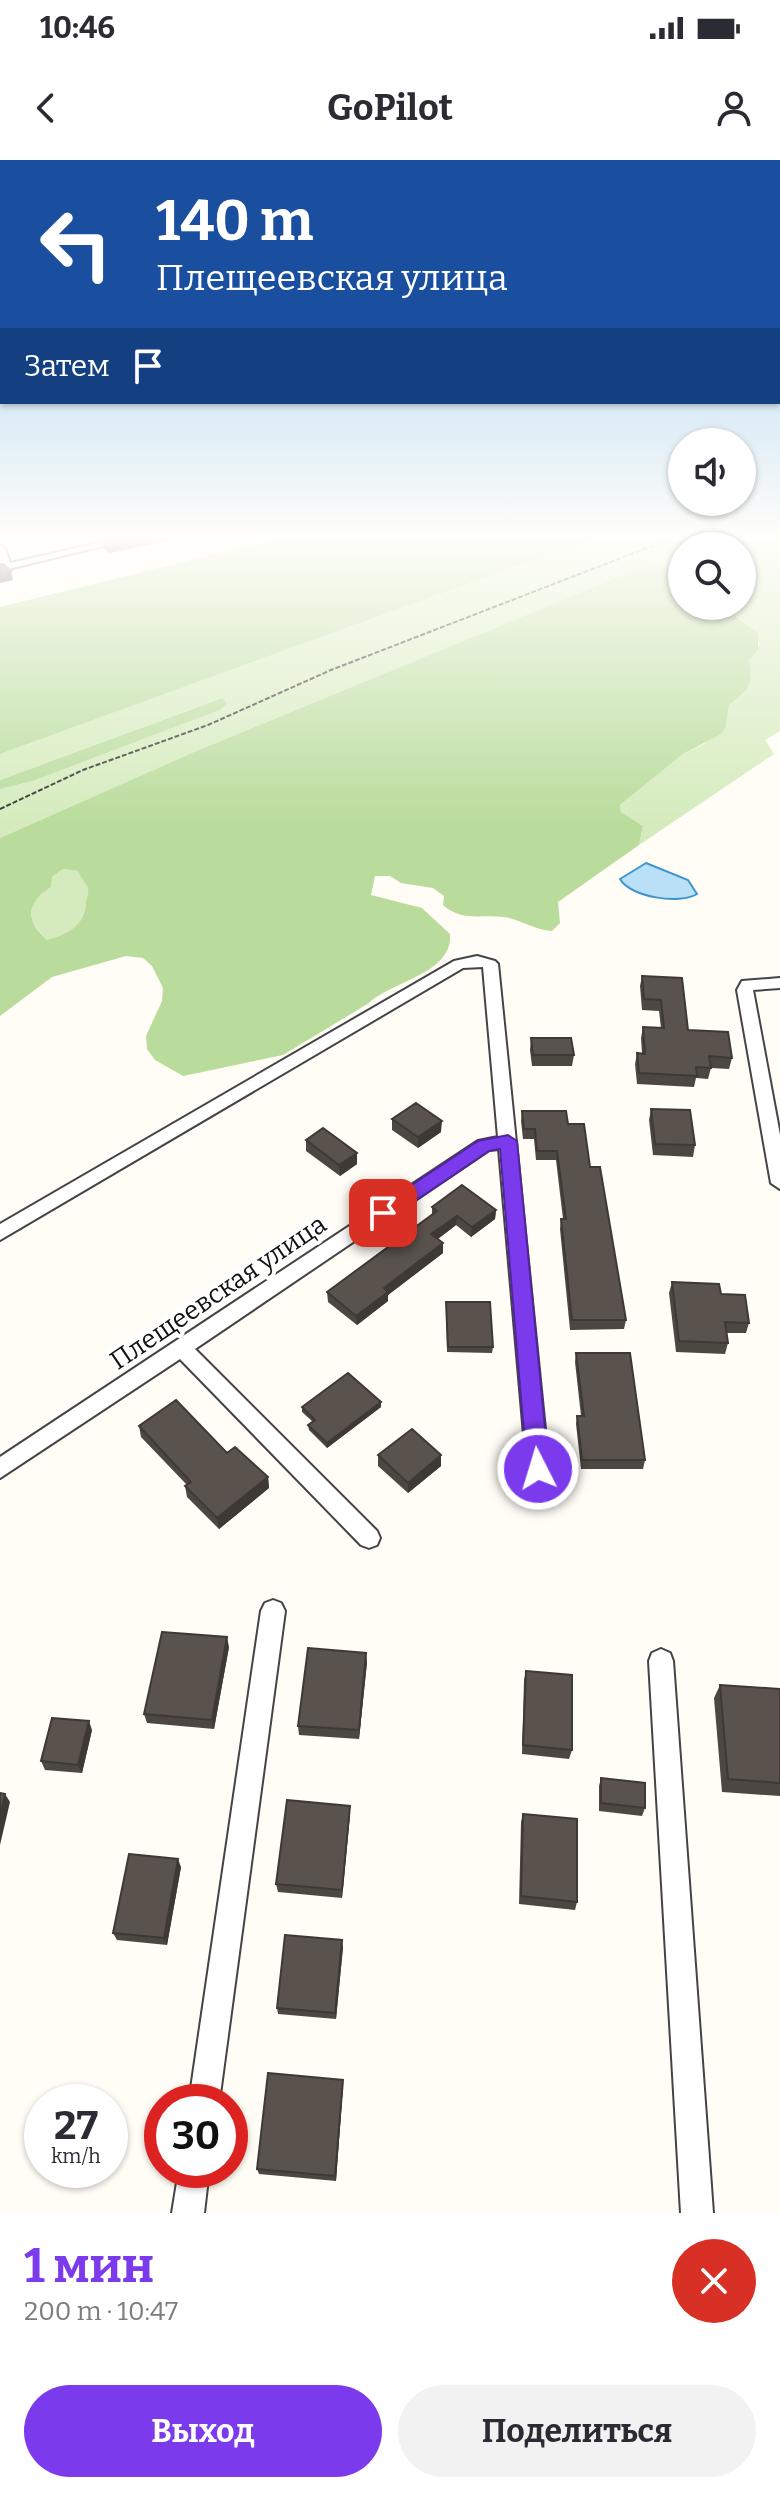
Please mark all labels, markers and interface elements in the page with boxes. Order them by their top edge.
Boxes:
text: 10:46 [40,10,115,46]
icon: back [24,86,68,130]
text: GoPilot [327,86,453,130]
icon: person [712,86,756,130]
text: 140 m [156,188,313,255]
icon: left [24,192,128,296]
text: Плещеевская улица [156,256,508,300]
icon: arrive [126,344,170,388]
text: Затем [24,348,110,384]
map controls [668,428,756,620]
button: sound [668,428,756,516]
button: search [668,532,756,620]
pin [349,1179,417,1247]
icon: arrive [361,1191,405,1235]
street label: Плещеевская улица [104,1209,332,1376]
position arrow [496,1427,580,1511]
speed limit sign: 30 [144,2084,248,2188]
text: 27 [54,2102,98,2150]
text: km/h [51,2144,101,2168]
text: 1 мин [24,2237,154,2295]
button: close [672,2239,756,2323]
text: 200 m · 10:47 [24,2296,178,2327]
button: Выход [24,2385,382,2477]
button: Поделиться [398,2385,756,2477]

